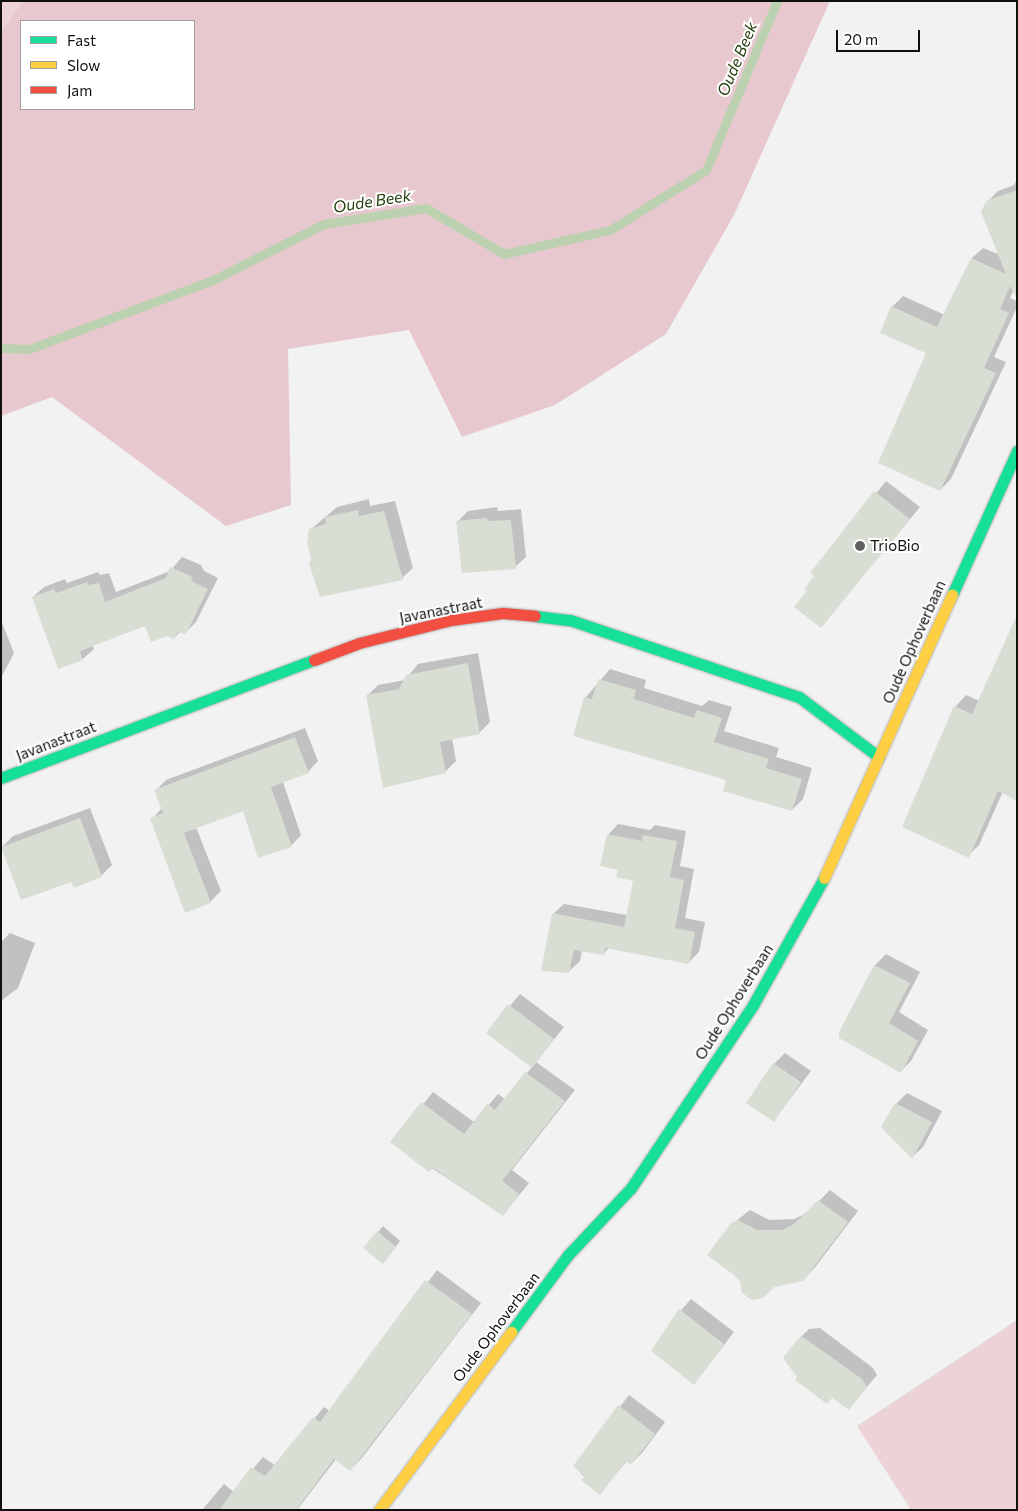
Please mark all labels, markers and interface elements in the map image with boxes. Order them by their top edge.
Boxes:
water label: Oude Beek [713,19,761,99]
legend [20,20,195,110]
scale bar [838,20,922,52]
text: 20 m [844,30,878,48]
text: Fast [67,31,96,49]
text: Slow [67,56,100,74]
text: Jam [67,81,92,99]
water label: Oude Beek [332,185,412,217]
place label: TrioBio [870,537,920,555]
marker: TrioBio [854,540,866,552]
street label: Oude Ophoverbaan [879,578,949,706]
street label: Javanastraat [398,593,484,627]
street label: Javanastraat [13,717,99,765]
street label: Oude Ophoverbaan [691,941,777,1063]
street label: Oude Ophoverbaan [449,1268,543,1386]

